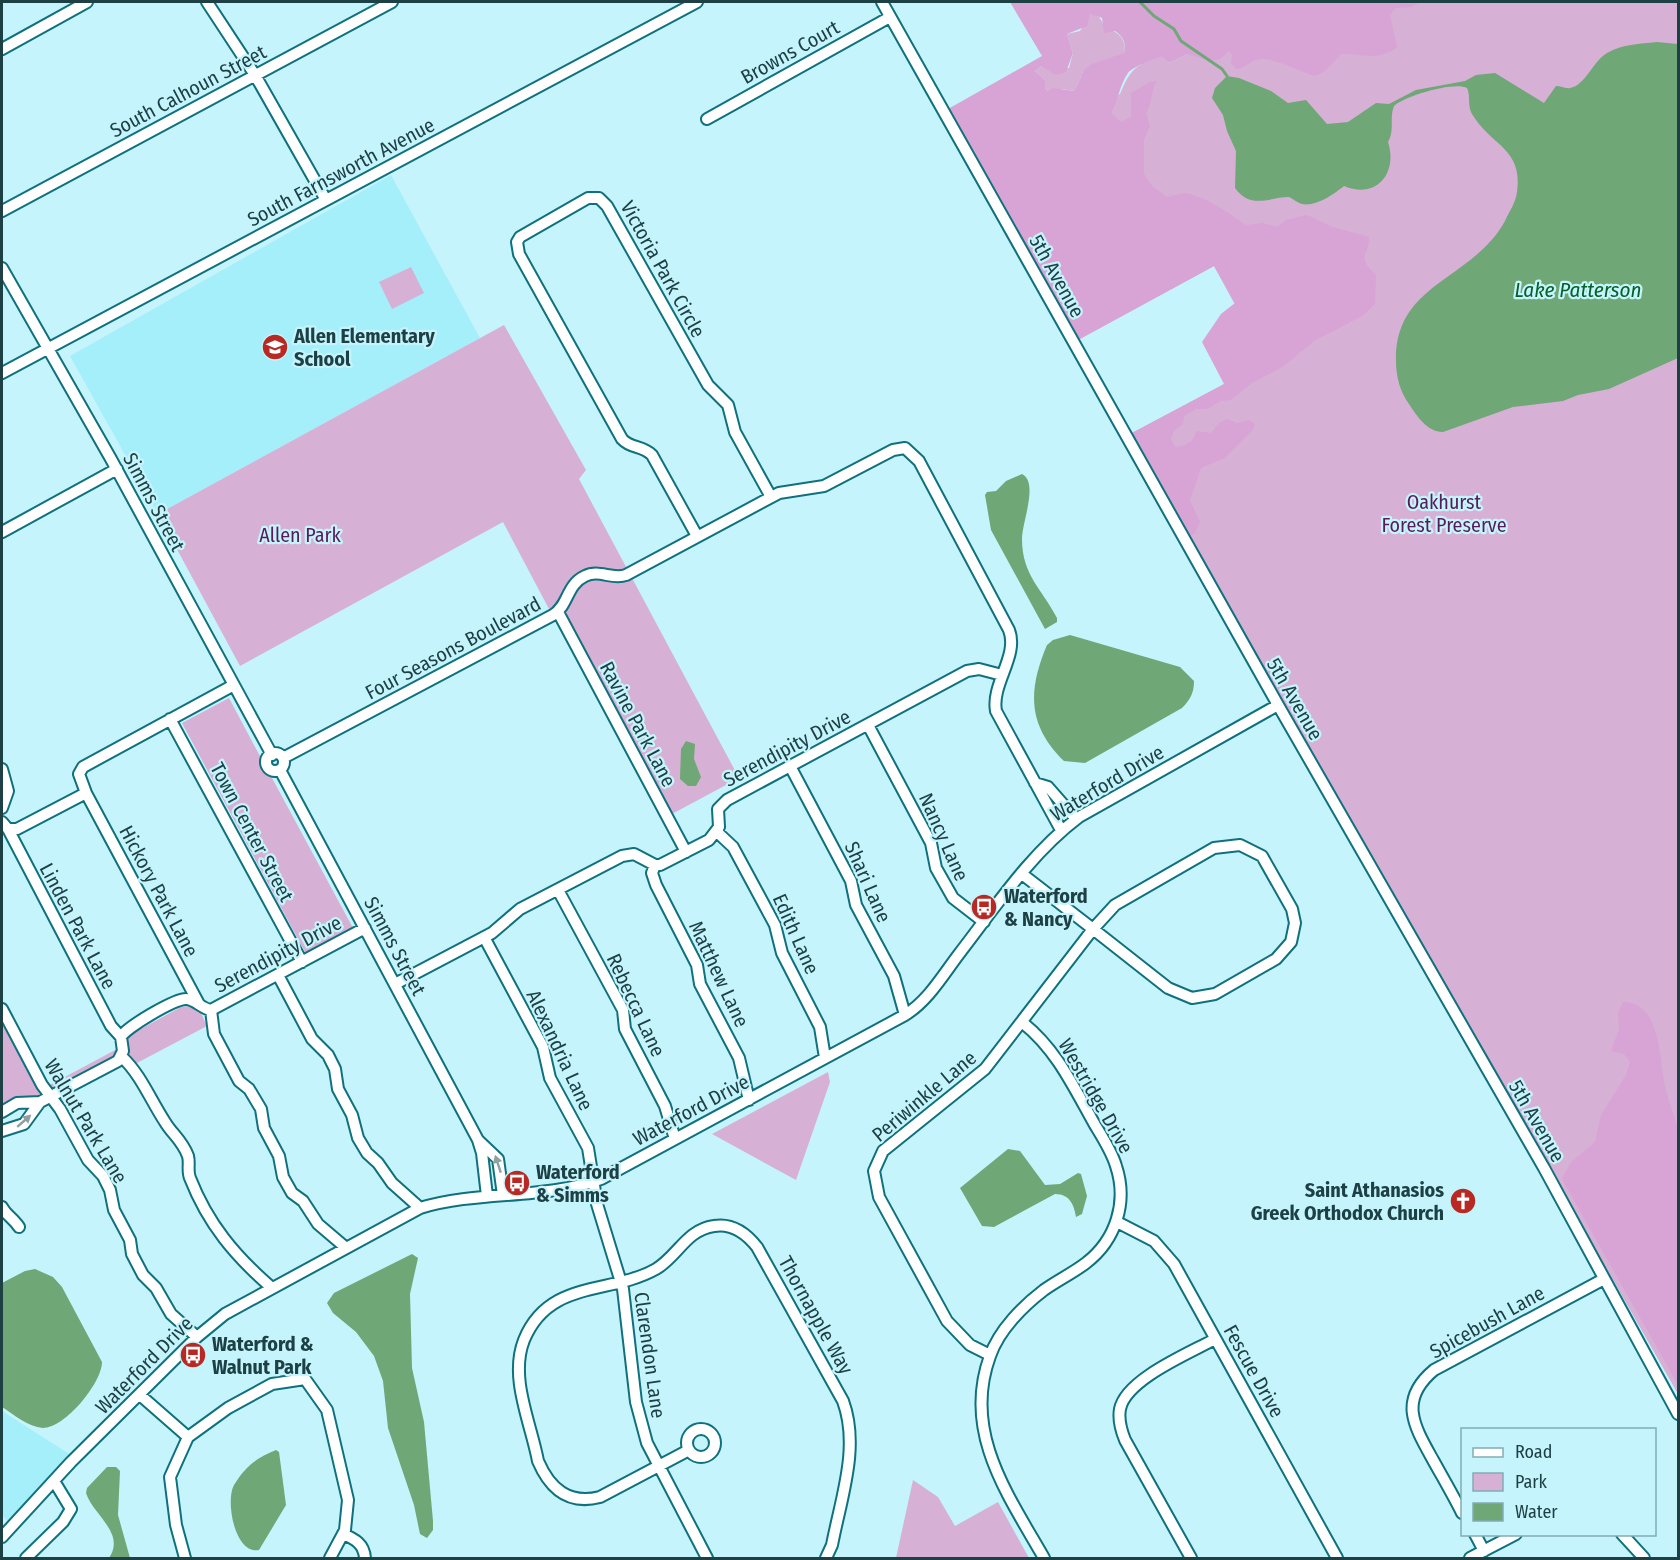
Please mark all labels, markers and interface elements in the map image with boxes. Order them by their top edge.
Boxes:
street label: Browns Court [737,15,844,89]
street label: South Calhoun Street [106,39,271,142]
street label: South Farnsworth Avenue [243,112,439,232]
street label: Victoria Park Circle [616,196,710,342]
street label: 5th Avenue [1024,230,1090,322]
water label: Lake Patterson [1515,277,1641,303]
place label: Allen Elementary School [293,324,435,371]
school or university icon: Allen Elementary School [260,332,290,362]
street label: Simms Street [118,449,190,556]
park label: Oakhurst Forest Preserve [1381,490,1507,537]
park label: Allen Park [259,523,341,547]
street label: Four Seasons Boulevard [361,592,545,704]
street label: 5th Avenue [1262,654,1328,744]
street label: Ravine Park Lane [595,657,681,791]
street label: Serendipity Drive [719,704,855,792]
street label: Waterford Drive [1046,740,1168,826]
street label: Town Center Street [205,758,299,906]
street label: Nancy Lane [914,789,974,885]
street label: Hickory Park Lane [114,821,204,961]
street label: Shari Lane [840,838,896,926]
street label: Linden Park Lane [35,859,121,993]
place label: Waterford & Nancy [1004,884,1088,931]
street label: Edith Lane [768,890,824,978]
bus stop icon: Waterford & Nancy [969,892,999,922]
street label: Simms Street [359,893,431,1000]
street label: Serendipity Drive [210,910,346,998]
street label: Matthew Lane [684,917,754,1031]
street label: Rebecca Lane [602,950,670,1060]
street label: Alexandria Lane [522,986,598,1114]
street label: Westridge Drive [1053,1034,1139,1158]
street label: Periwinkle Lane [867,1046,981,1146]
street label: Walnut Park Lane [39,1055,133,1187]
street label: Waterford Drive [629,1069,753,1151]
street label: 5th Avenue [1504,1076,1570,1166]
one-way arrow [16,1115,32,1128]
one-way arrow [493,1154,502,1172]
place label: Waterford & Simms [536,1160,620,1207]
bus stop icon: Waterford & Simms [502,1168,532,1198]
place label: Saint Athanasios Greek Orthodox Church [1251,1178,1444,1225]
church icon: Saint Athanasios Greek Orthodox Church [1448,1186,1478,1216]
street label: Thornapple Way [774,1252,858,1378]
street label: Spicebush Lane [1425,1281,1549,1363]
street label: Clarendon Lane [629,1290,671,1420]
street label: Waterford Drive [90,1311,198,1419]
street label: Fescue Drive [1219,1320,1289,1422]
place label: Waterford & Walnut Park [212,1332,314,1379]
bus stop icon: Waterford & Walnut Park [178,1340,208,1370]
legend [1461,1428,1656,1536]
text: Road [1515,1441,1552,1463]
text: Park [1515,1471,1548,1493]
text: Water [1515,1501,1558,1523]

